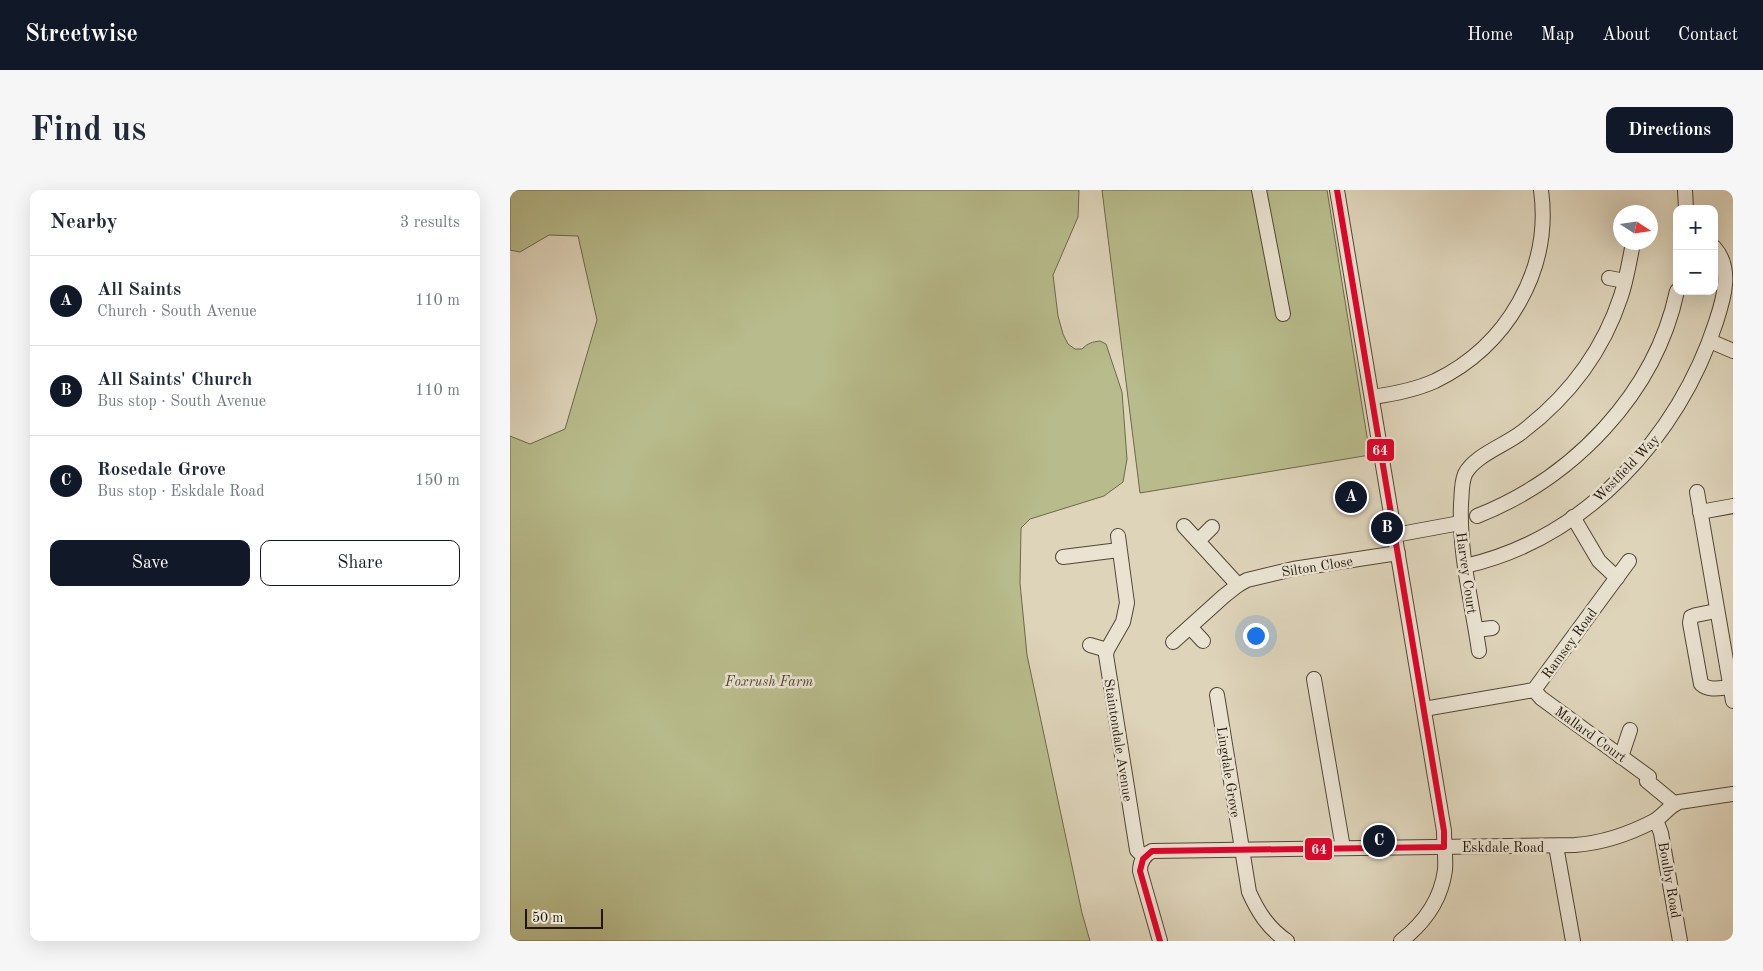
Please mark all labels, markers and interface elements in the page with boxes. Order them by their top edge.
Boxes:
text: Streetwise [25,23,138,47]
text: Home [1467,26,1513,44]
text: Map [1541,26,1574,44]
text: About [1602,26,1650,44]
text: Contact [1678,26,1738,44]
button: Directions [1606,107,1733,153]
text: Find us [30,113,146,148]
north arrow [1613,205,1658,250]
map controls [1673,205,1718,295]
button: + [1673,205,1718,250]
text: Nearby [50,212,118,233]
text: 3 results [400,215,460,231]
button: − [1673,250,1718,295]
text: All Saints [97,281,181,300]
text: A [60,293,72,309]
text: 110 m [415,293,460,309]
text: Church · South Avenue [97,304,257,320]
text: All Saints' Church [97,371,252,390]
text: B [60,383,72,399]
text: 110 m [415,383,460,399]
text: Bus stop · South Avenue [97,394,266,410]
street label: Westfield Way [1591,432,1663,505]
line badge: 64 [1366,438,1395,462]
text: 64 [1372,444,1388,458]
text: Rosedale Grove [97,461,226,480]
text: C [61,473,71,489]
text: 150 m [415,473,460,489]
pin: A [1335,478,1367,516]
text: Bus stop · Eskdale Road [97,484,265,500]
pin: B [1371,509,1403,547]
street label: Harvey Court [1453,531,1479,615]
button: Save [50,540,250,586]
button: Share [260,540,460,586]
street label: Silton Close [1280,554,1354,580]
street label: Ramsey Road [1540,606,1600,681]
your location [1243,623,1269,649]
park label: Foxrush Farm [724,675,813,689]
street label: Staintondale Avenue [1101,678,1135,803]
street label: Mallard Court [1552,704,1629,765]
street label: Lingdale Grove [1214,726,1242,819]
pin: C [1363,822,1395,860]
line badge: 64 [1304,837,1333,861]
street label: Eskdale Road [1462,841,1544,855]
street label: Boulby Road [1655,841,1683,920]
text: 64 [1311,843,1327,857]
scale bar [525,906,602,929]
text: 50 m [532,911,563,925]

